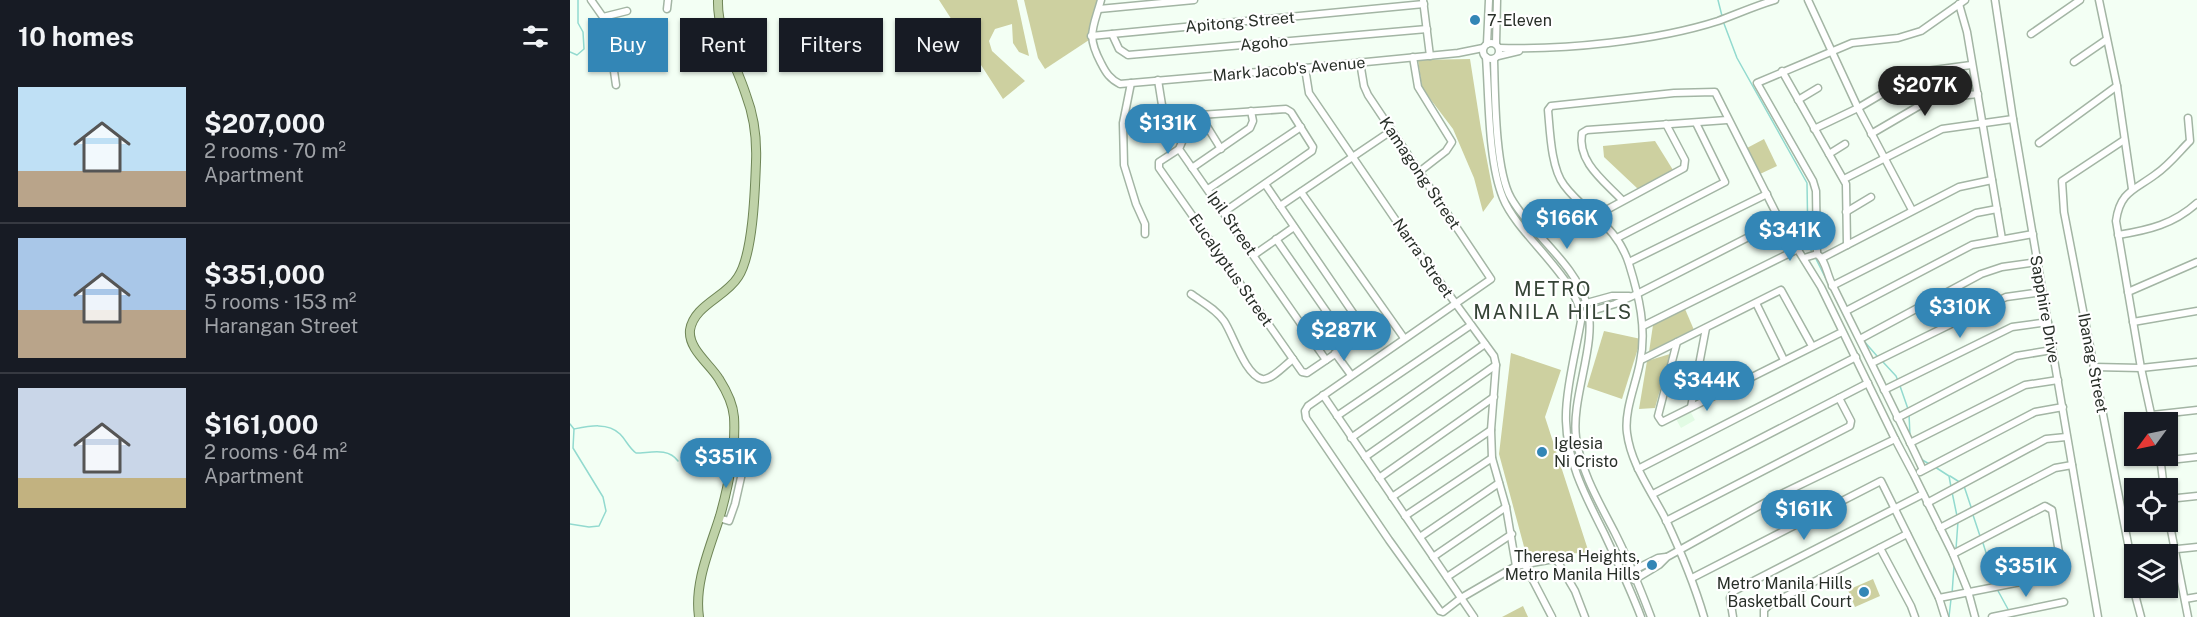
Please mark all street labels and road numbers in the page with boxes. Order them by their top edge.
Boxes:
street label: Apitong Street [1185,8,1295,36]
street label: Agoho [1239,31,1289,55]
street label: Mark Jacob's Avenue [1212,53,1366,85]
street label: Kamagong Street [1376,113,1464,233]
street label: Ipil Street [1203,187,1261,259]
street label: Eucalyptus Street [1185,210,1277,330]
street label: Narra Street [1389,215,1457,301]
street label: Sapphire Drive [2026,254,2064,364]
street label: Ibanag Street [2074,311,2112,415]

